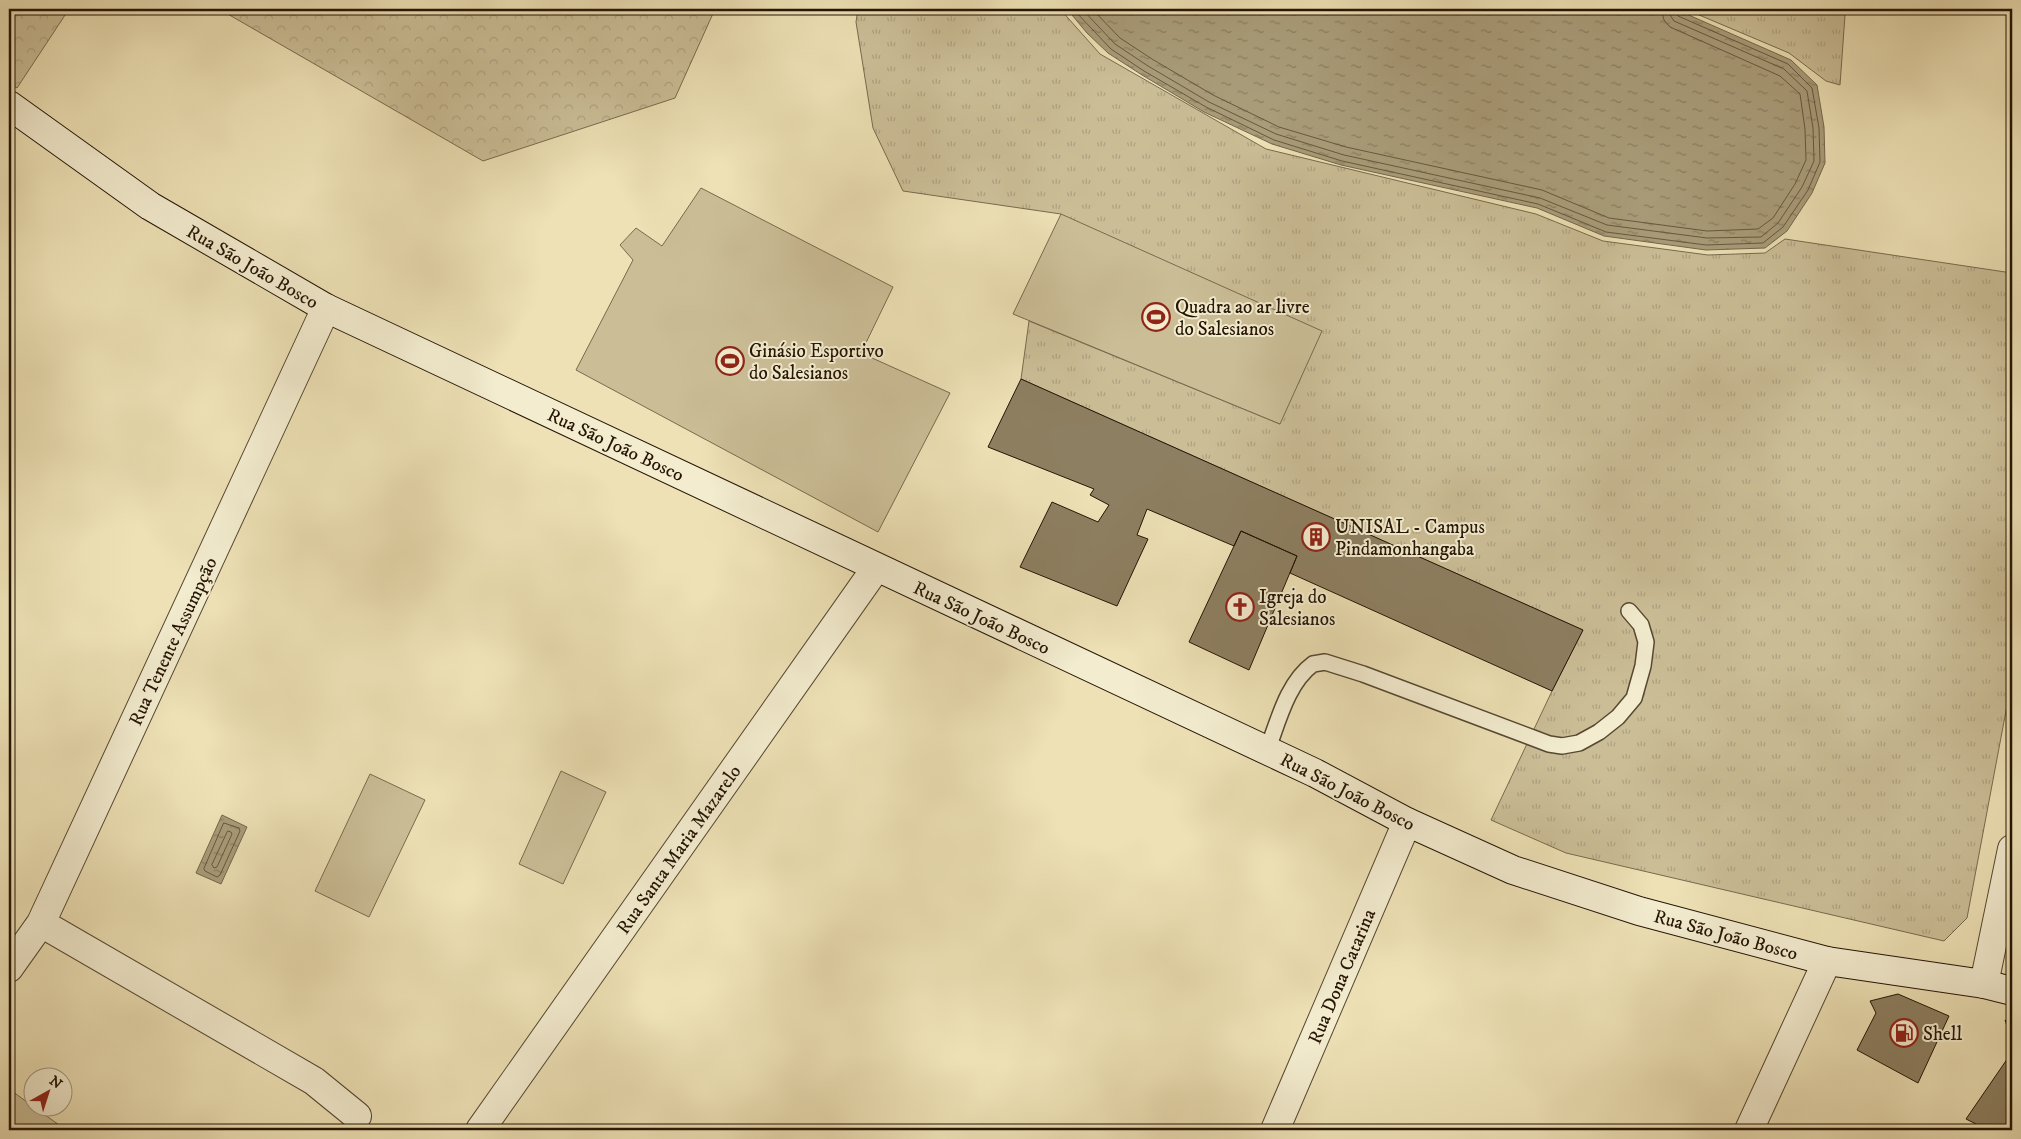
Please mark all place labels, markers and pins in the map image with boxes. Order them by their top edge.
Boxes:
place label: Quadra ao ar livre do Salesianos [1175,296,1310,341]
sports icon: Quadra ao ar livre do Salesianos [1141,302,1171,332]
place label: Ginásio Esportivo do Salesianos [749,340,884,385]
sports icon: Ginásio Esportivo do Salesianos [715,346,745,376]
place label: UNISAL - Campus Pindamonhangaba [1335,516,1485,561]
building icon: UNISAL - Campus Pindamonhangaba [1301,522,1331,552]
place label: Igreja do Salesianos [1259,586,1335,631]
church icon: Igreja do Salesianos [1225,592,1255,622]
fuel station icon: Shell [1889,1018,1919,1048]
place label: Shell [1923,1023,1962,1046]

